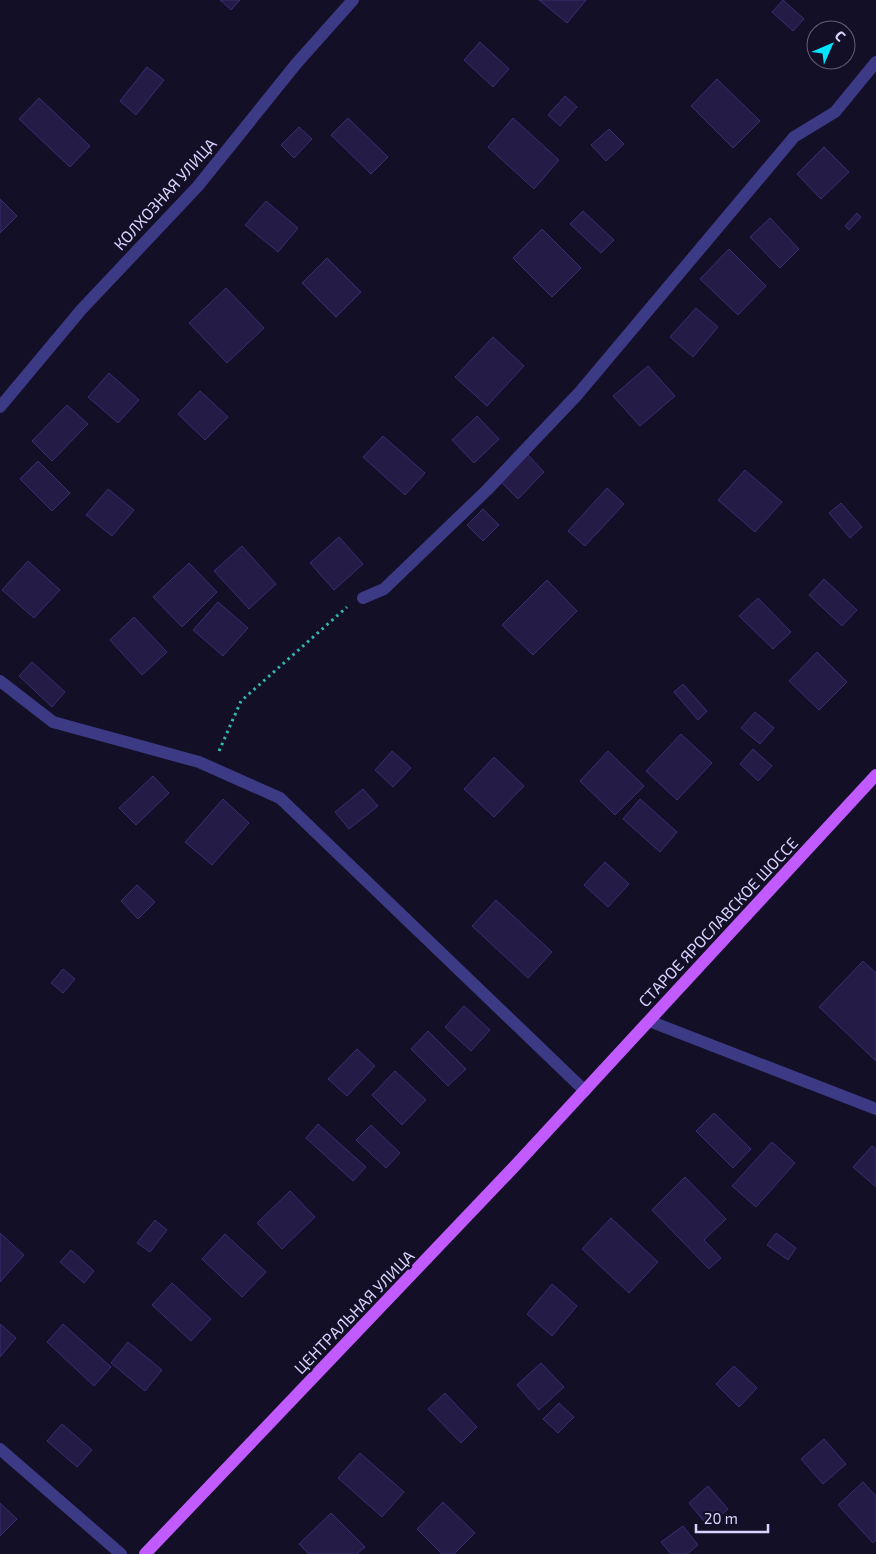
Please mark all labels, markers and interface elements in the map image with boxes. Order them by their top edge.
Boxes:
north arrow [806,20,856,70]
text: С [832,27,849,44]
street label: КОЛХОЗНАЯ УЛИЦА [109,134,220,254]
street label: СТАРОЕ ЯРОСЛАВСКОЕ ШОССЕ [634,833,801,1010]
street label: ЦЕНТРАЛЬНАЯ УЛИЦА [290,1246,418,1377]
scale bar [696,1502,768,1534]
text: 20 m [704,1509,738,1527]

